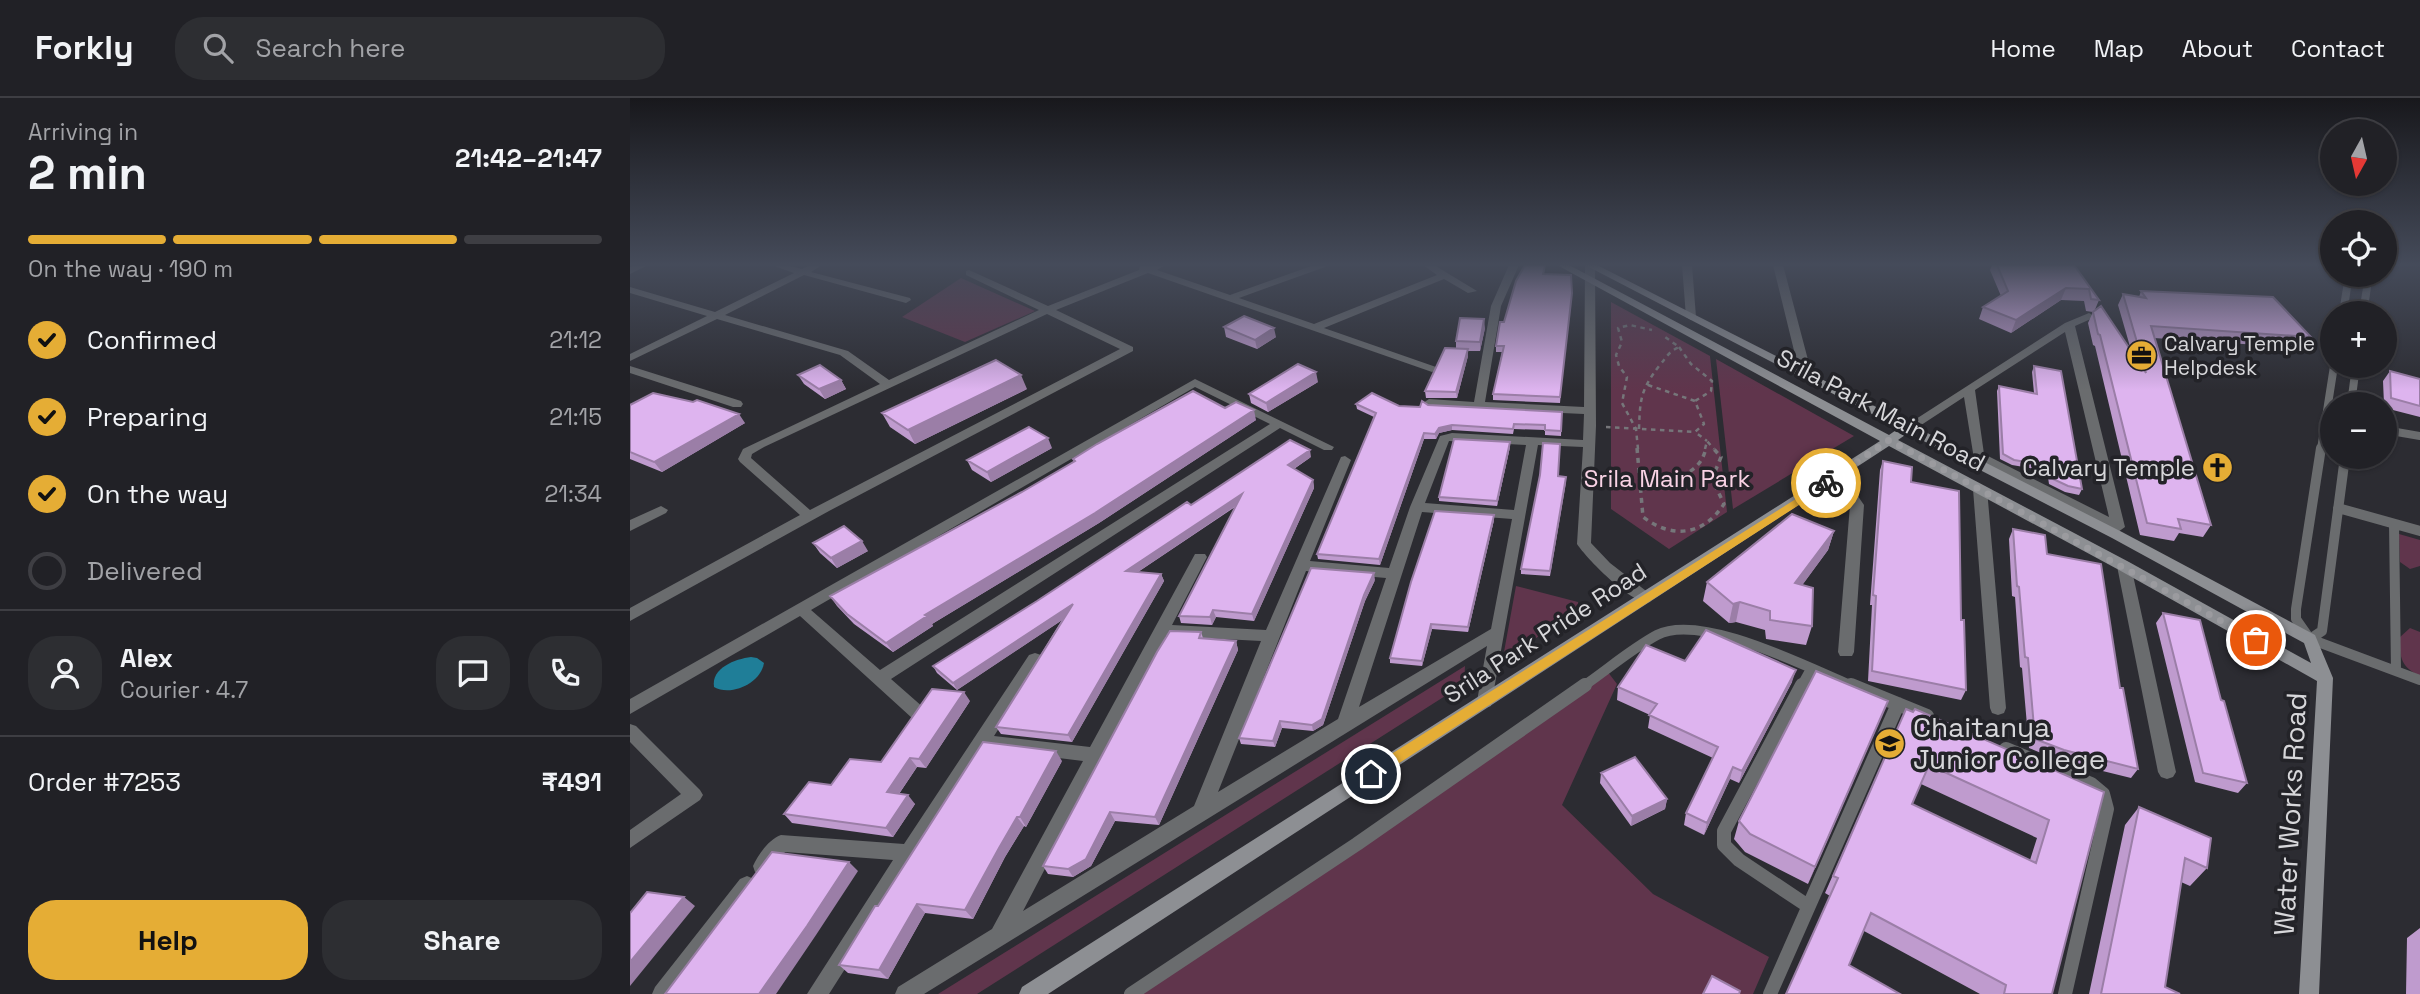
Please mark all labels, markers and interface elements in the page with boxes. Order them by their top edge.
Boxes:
search box [175,17,665,80]
text: Forkly [35,27,133,69]
icon: search [199,29,237,67]
text: Search here [255,31,405,65]
text: Home [1990,33,2056,64]
text: Map [2094,33,2144,64]
text: About [2182,33,2253,64]
text: Contact [2291,33,2385,64]
text: Arriving in [28,117,138,147]
north arrow [2320,119,2398,196]
map controls [2320,119,2397,469]
text: 21:42–21:47 [455,141,602,175]
text: 2 min [28,144,147,202]
button: locate [2320,210,2397,287]
text: On the way · 190 m [28,254,233,284]
button: + [2320,301,2397,378]
icon: check [28,321,66,359]
text: Confirmed [87,323,217,357]
text: 21:12 [549,325,602,355]
place label: Calvary Temple Helpdesk [2164,330,2315,381]
office icon: Calvary Temple Helpdesk [2124,338,2158,372]
street label: Srila Park Main Road [1771,342,1991,478]
button: − [2320,392,2397,469]
icon: check [28,398,66,436]
text: Preparing [87,400,208,434]
text: 21:15 [549,402,602,432]
courier [1791,448,1861,518]
church icon: Calvary Temple [2201,450,2235,484]
place label: Calvary Temple [2022,452,2195,483]
park label: Srila Main Park [1584,463,1750,494]
icon: bike [1807,464,1845,502]
icon: check [28,475,66,513]
text: On the way [87,477,228,511]
text: 21:34 [544,479,602,509]
text: Delivered [87,554,203,588]
street label: Srila Park Pride Road [1438,556,1652,710]
pin [2226,610,2286,670]
icon: bag [2237,621,2275,659]
button: person [28,636,102,710]
button: chat [436,636,510,710]
button: phone [528,636,602,710]
text: Alex [120,641,173,675]
text: Courier · 4.7 [120,675,248,705]
street label: Water Works Road [2266,692,2314,936]
place label: Chaitanya Junior College [1913,709,2105,777]
school or university icon: Chaitanya Junior College [1873,726,1907,760]
pin [1341,744,1401,804]
icon: home [1352,755,1390,793]
text: Order #7253 [28,765,181,799]
text: ₹491 [541,765,602,799]
button: Help [28,900,308,980]
button: Share [322,900,602,980]

